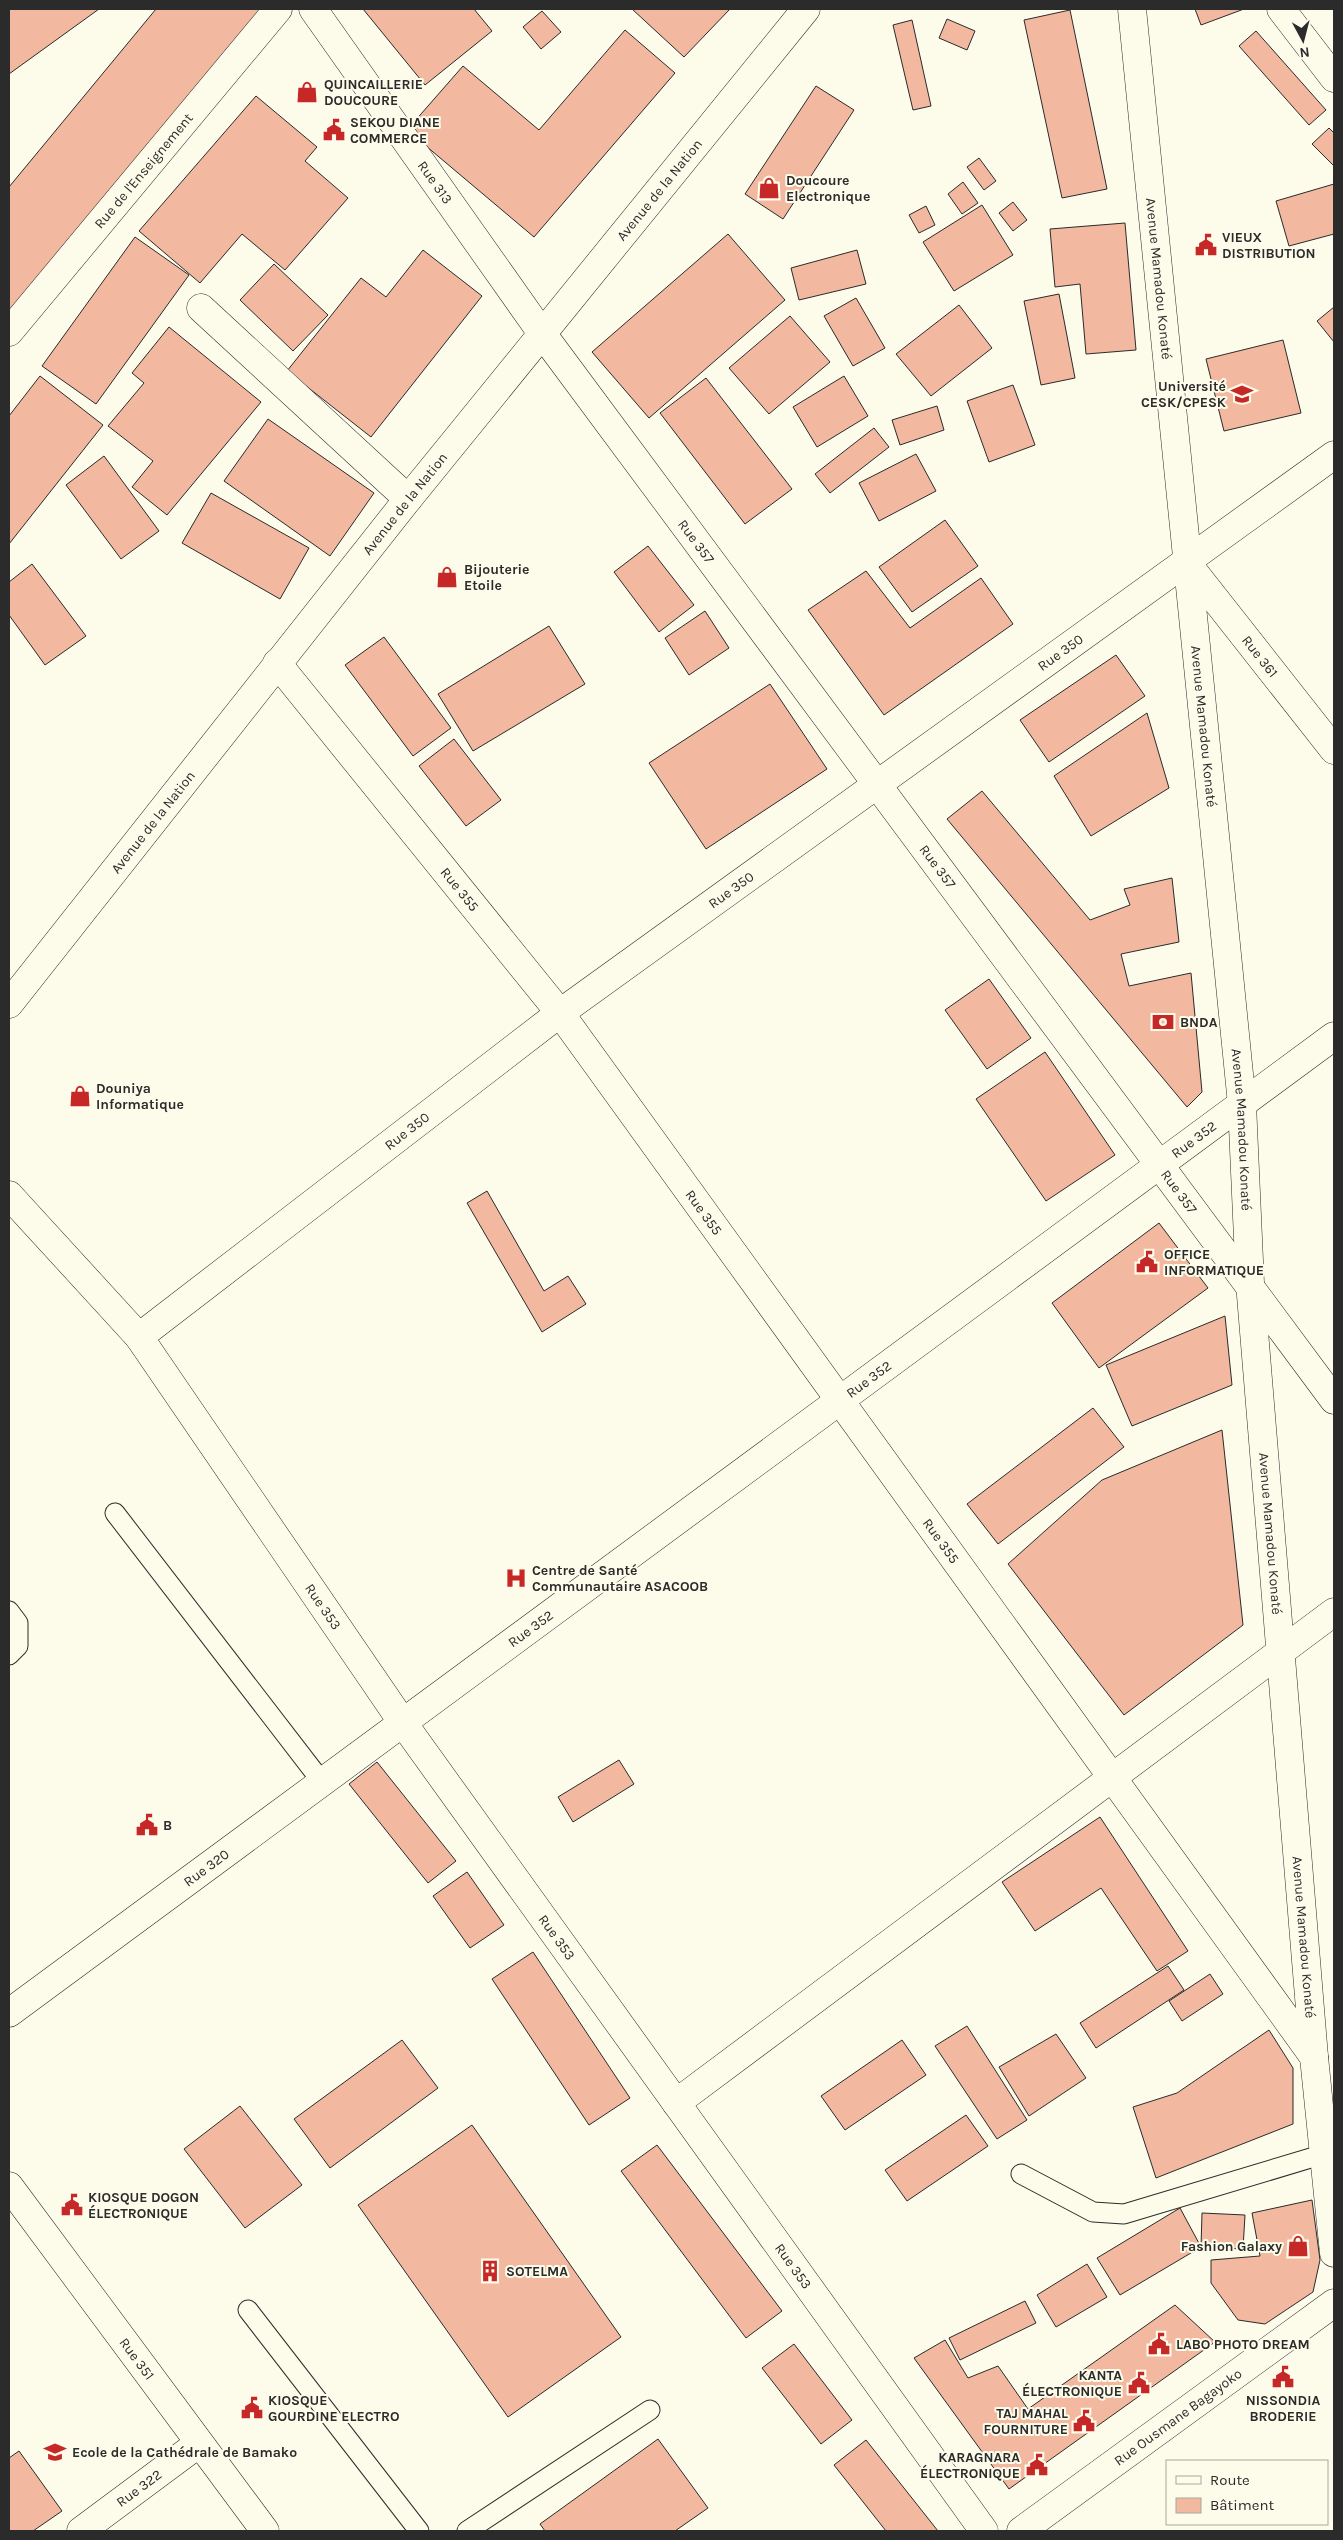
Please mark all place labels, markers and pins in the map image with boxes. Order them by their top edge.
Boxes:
place label: QUINCAILLERIE DOUCOURE [324,76,423,109]
shop icon: QUINCAILLERIE DOUCOURE [294,79,320,105]
place label: SEKOU DIANE COMMERCE [350,114,440,147]
public building icon: SEKOU DIANE COMMERCE [321,117,347,143]
place label: Doucoure Electronique [786,172,870,205]
shop icon: Doucoure Electronique [756,175,782,201]
place label: VIEUX DISTRIBUTION [1222,229,1316,262]
public building icon: VIEUX DISTRIBUTION [1193,232,1219,258]
place label: Université CESK/CPESK [1141,378,1227,411]
school or university icon: Université CESK/CPESK [1229,381,1255,407]
place label: Bijouterie Etoile [464,561,530,594]
shop icon: Bijouterie Etoile [434,564,460,590]
bank icon: BNDA [1150,1009,1176,1035]
place label: BNDA [1180,1014,1218,1031]
place label: Douniya Informatique [96,1080,184,1113]
shop icon: Douniya Informatique [67,1083,93,1109]
place label: OFFICE INFORMATIQUE [1164,1246,1264,1279]
public building icon: OFFICE INFORMATIQUE [1134,1249,1160,1275]
place label: Centre de Santé Communautaire ASACOOB [532,1562,708,1595]
hospital icon: Centre de Santé Communautaire ASACOOB [503,1565,529,1591]
public building icon: B [134,1812,160,1838]
place label: B [163,1817,172,1834]
place label: KIOSQUE DOGON ÉLECTRONIQUE [88,2189,199,2222]
public building icon: KIOSQUE DOGON ÉLECTRONIQUE [59,2192,85,2218]
shop icon: Fashion Galaxy [1285,2233,1311,2259]
place label: Fashion Galaxy [1181,2238,1282,2255]
building icon: SOTELMA [477,2258,503,2284]
place label: SOTELMA [506,2263,568,2280]
public building icon: LABO PHOTO DREAM [1146,2331,1172,2357]
place label: LABO PHOTO DREAM [1176,2336,1310,2353]
public building icon: NISSONDIA BRODERIE [1270,2364,1296,2390]
place label: KANTA ÉLECTRONIQUE [1022,2367,1122,2400]
public building icon: KANTA ÉLECTRONIQUE [1126,2370,1152,2396]
place label: KIOSQUE GOURDINE ELECTRO [268,2392,400,2425]
place label: NISSONDIA BRODERIE [1246,2392,1320,2425]
public building icon: KIOSQUE GOURDINE ELECTRO [239,2395,265,2421]
place label: TAJ MAHAL FOURNITURE [984,2405,1068,2438]
public building icon: TAJ MAHAL FOURNITURE [1071,2408,1097,2434]
school or university icon: Ecole de la Cathédrale de Bamako [42,2439,68,2465]
place label: Ecole de la Cathédrale de Bamako [72,2444,297,2461]
place label: KARAGNARA ÉLECTRONIQUE [920,2449,1020,2482]
public building icon: KARAGNARA ÉLECTRONIQUE [1024,2452,1050,2478]

